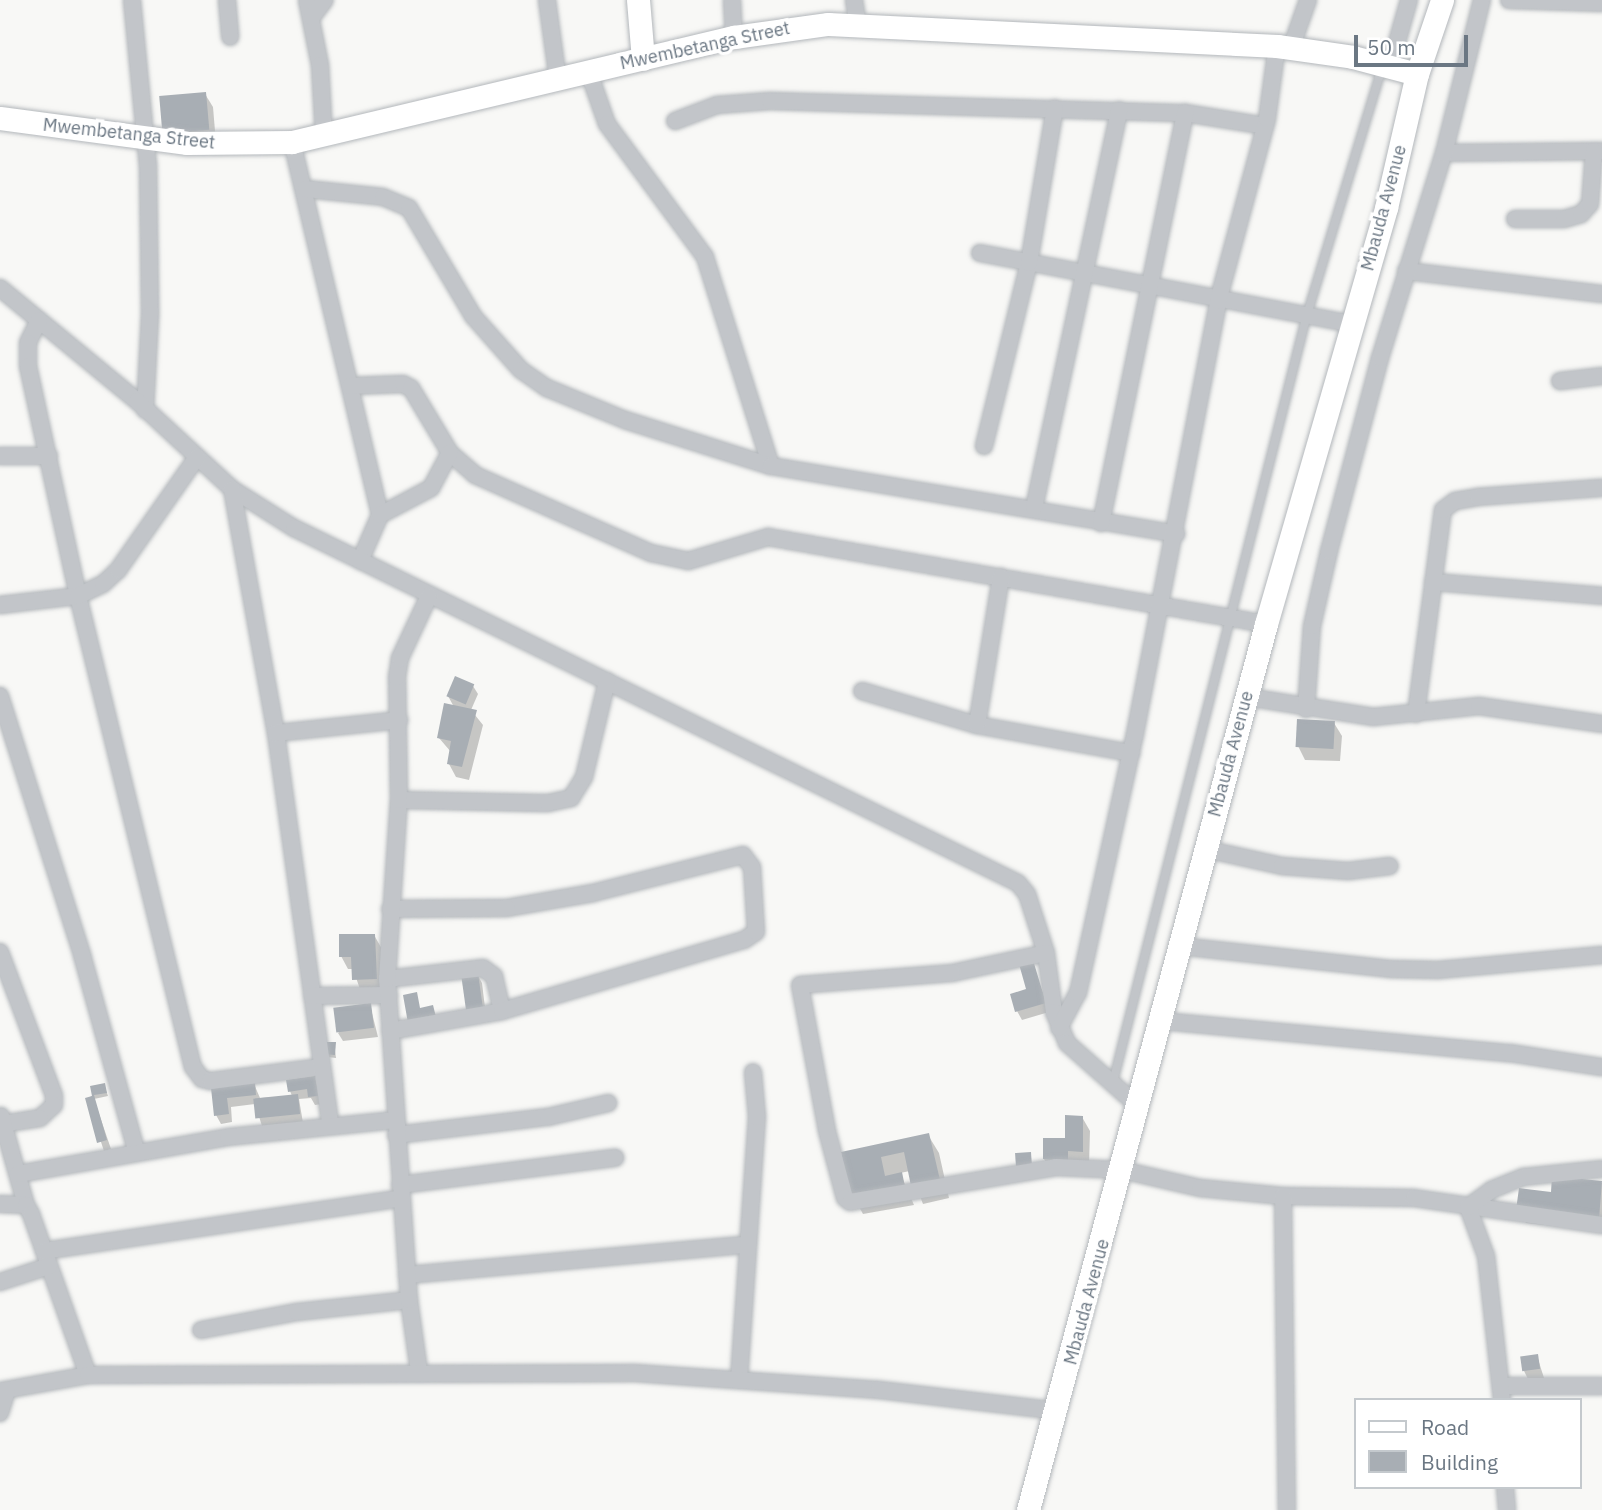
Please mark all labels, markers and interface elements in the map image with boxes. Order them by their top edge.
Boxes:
street label: Mwembetanga Street [618,17,792,75]
scale bar [1357,21,1471,65]
text: 50 m [1367,33,1416,61]
street label: Mwembetanga Street [42,114,216,154]
street label: Mbauda Avenue [1357,143,1411,273]
street label: Mbauda Avenue [1204,689,1258,819]
street label: Mbauda Avenue [1060,1237,1114,1367]
legend [1354,1398,1581,1489]
text: Road [1421,1413,1469,1441]
text: Building [1421,1448,1498,1476]

